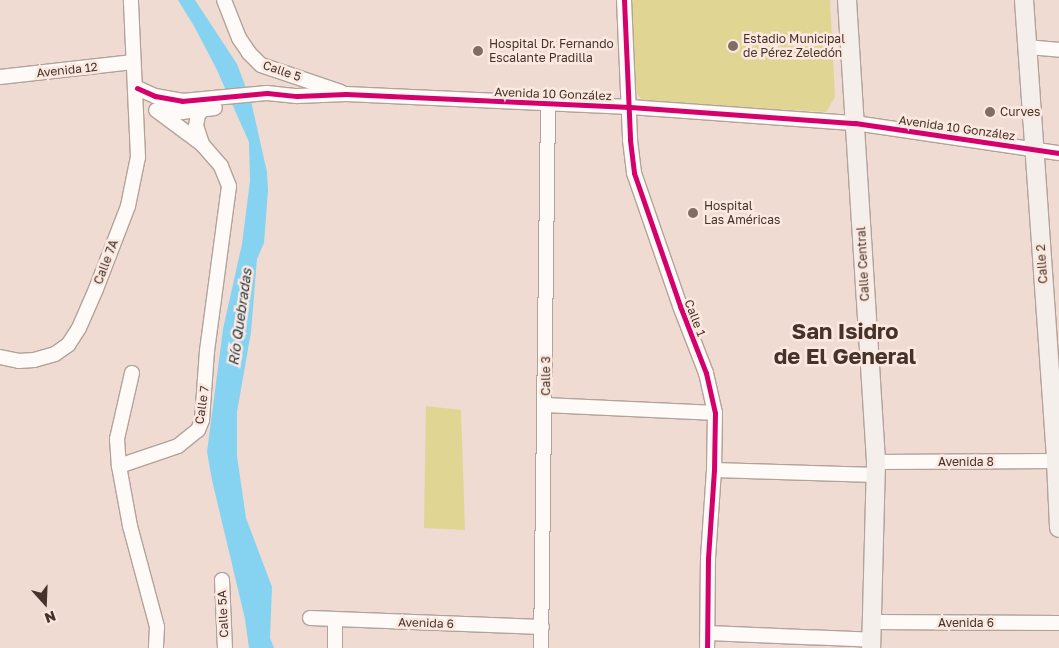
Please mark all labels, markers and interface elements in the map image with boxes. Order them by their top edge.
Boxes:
place label: Estadio Municipal de Pérez Zeledón [743,32,845,60]
place label: Hospital Dr. Fernando Escalante Pradilla [489,37,614,65]
marker: Estadio Municipal de Pérez Zeledón [727,40,739,52]
marker: Hospital Dr. Fernando Escalante Pradilla [471,44,485,58]
street label: Calle 5 [261,58,303,84]
street label: Avenida 12 [36,60,98,80]
street label: Avenida 10 González [494,85,612,103]
place label: Curves [1000,105,1040,119]
marker: Curves [984,106,996,118]
street label: Avenida 10 González [898,113,1016,143]
place label: Hospital Las Américas [704,199,780,227]
marker: Hospital Las Américas [686,206,700,220]
street label: Calle Central [854,226,872,302]
street label: Calle 7A [91,238,121,286]
street label: Calle 2 [1033,244,1051,284]
water label: Río Quebradas [225,267,255,367]
street label: Calle 1 [681,298,709,338]
district label: San Isidro de El General [774,317,916,368]
street label: Calle 3 [539,356,553,396]
street label: Calle 7 [192,385,212,425]
street label: Avenida 8 [938,455,994,469]
north arrow [20,578,70,628]
street label: Calle 5A [215,590,231,638]
text: N [42,608,58,627]
street label: Avenida 6 [398,615,454,631]
street label: Avenida 6 [938,616,994,630]

